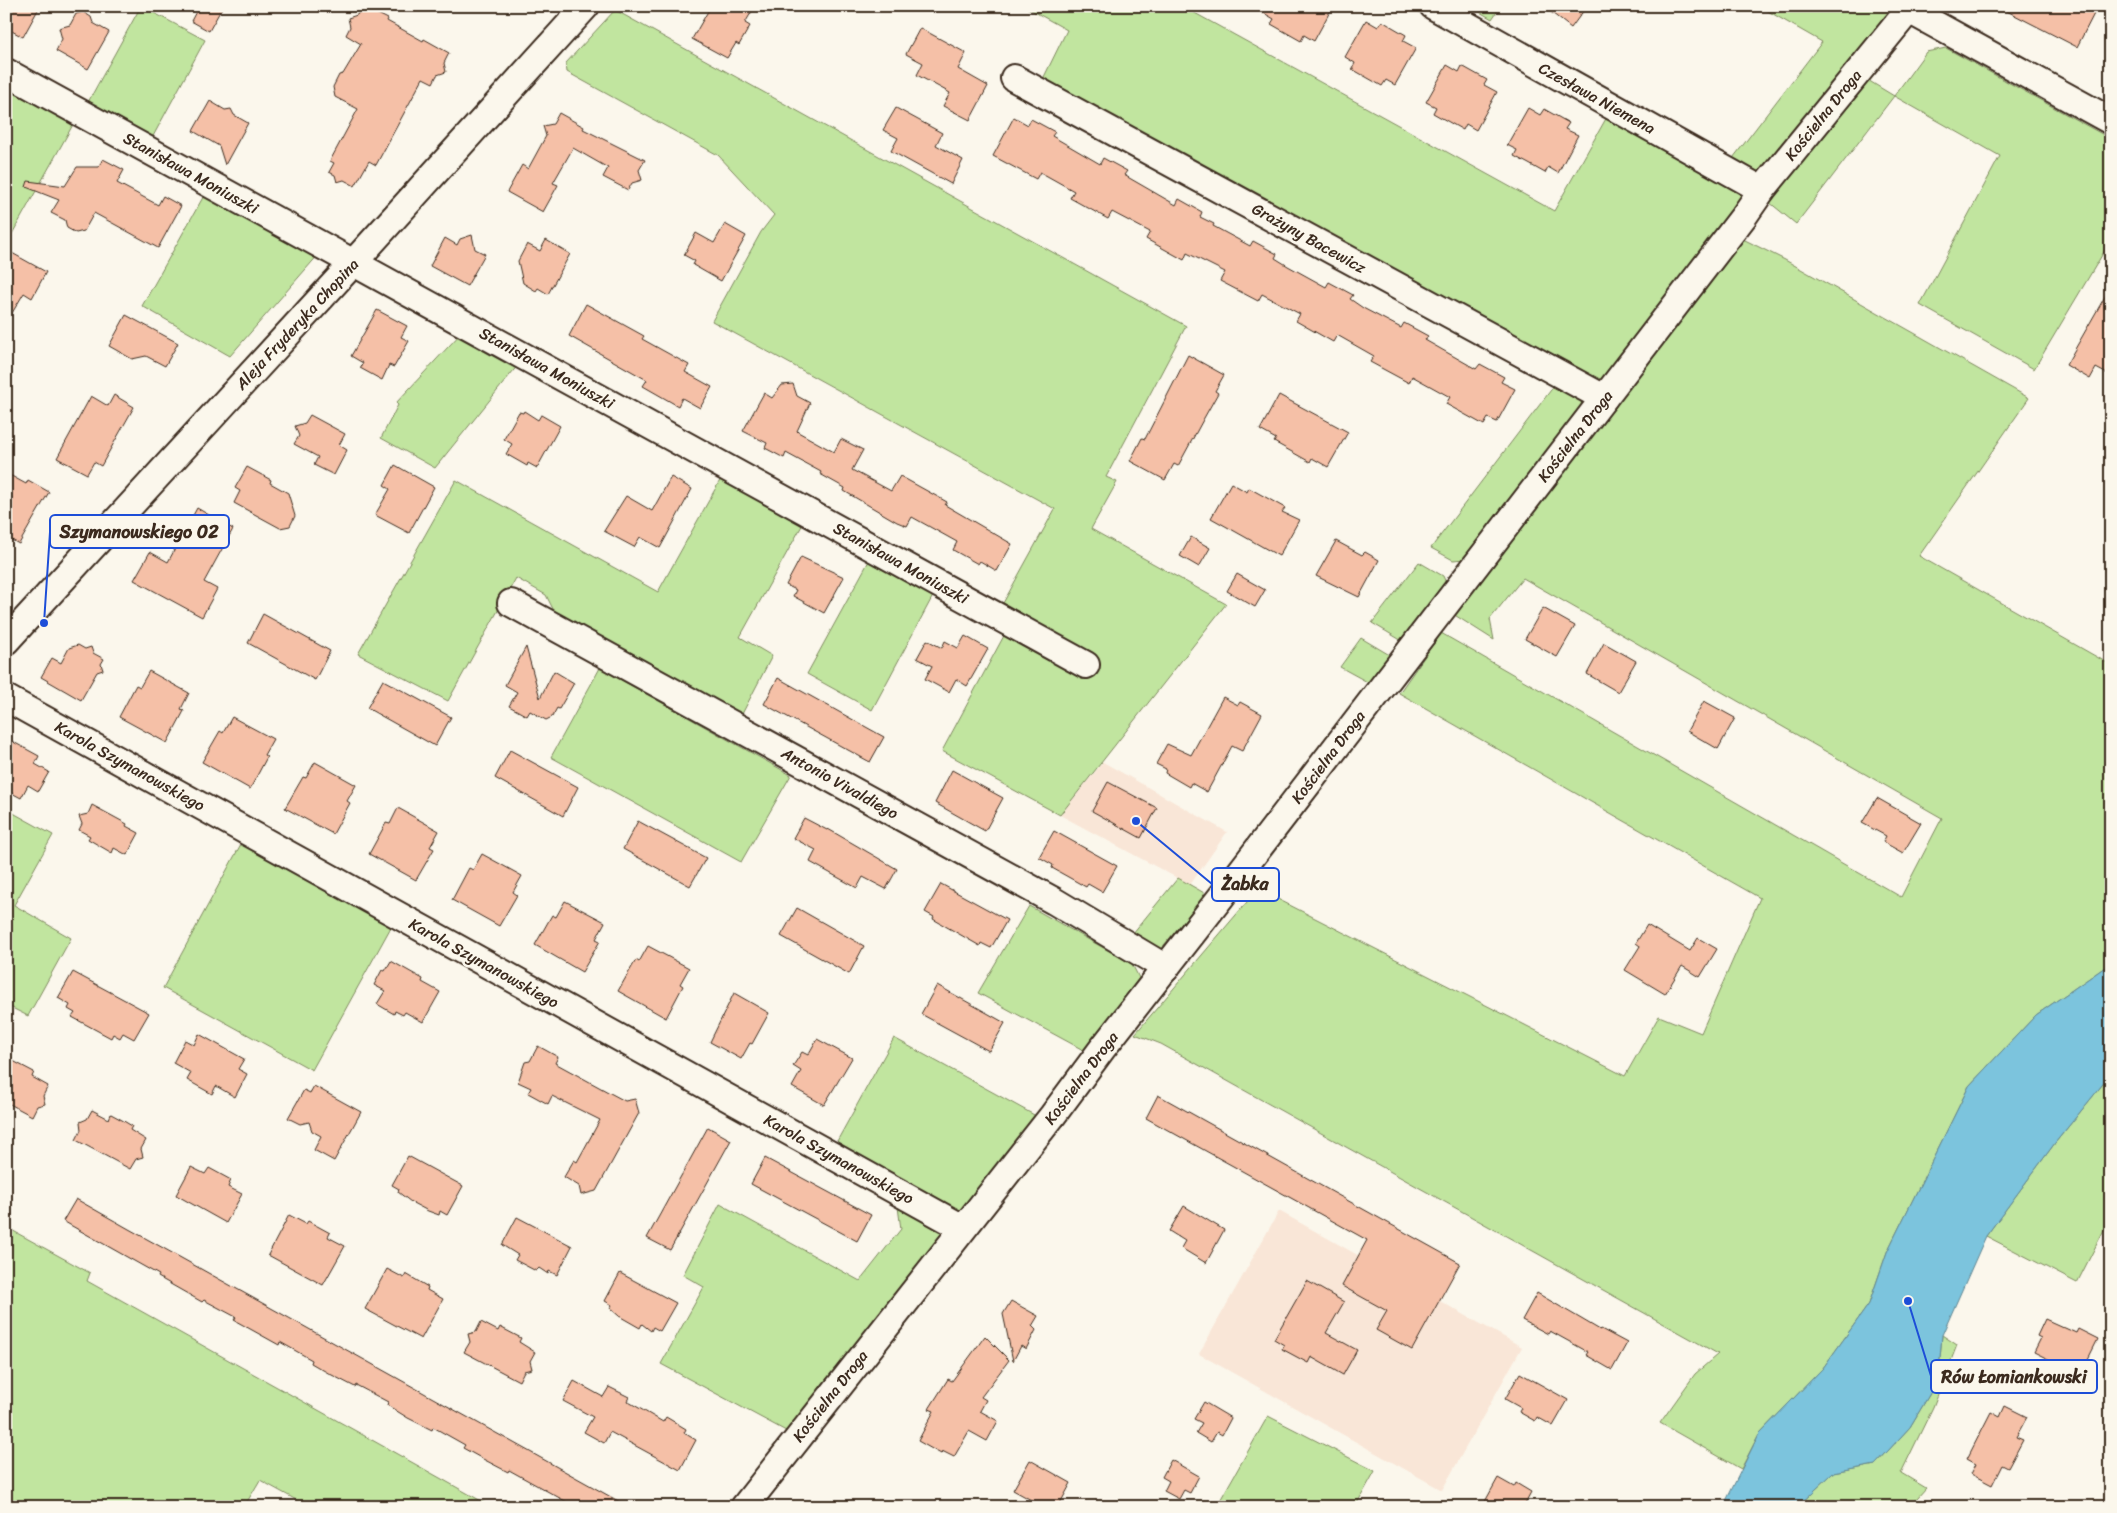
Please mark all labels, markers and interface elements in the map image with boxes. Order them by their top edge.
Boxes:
street label: Czesława Niemena [1533,54,1661,142]
street label: Kościelna Droga [1777,63,1869,167]
street label: Stanisława Moniuszki [118,124,265,223]
street label: Grażyny Bacewicz [1246,195,1372,282]
street label: Aleja Fryderyka Chopina [227,251,366,398]
street label: Stanisława Moniuszki [474,319,621,418]
street label: Kościelna Droga [1529,383,1621,489]
street label: Stanisława Moniuszki [828,514,975,613]
callout: Szymanowskiego 02 [50,515,229,548]
text: Szymanowskiego 02 [58,516,219,548]
street label: Kościelna Droga [1283,704,1373,810]
street label: Karola Szymanowskiego [49,713,211,819]
street label: Antonio Vivaldiego [775,738,904,827]
callout: Żabka [1212,868,1279,901]
text: Żabka [1220,868,1270,900]
street label: Karola Szymanowskiego [403,910,565,1016]
street label: Kościelna Droga [1036,1025,1126,1131]
street label: Karola Szymanowskiego [758,1106,920,1212]
street label: Kościelna Droga [784,1343,876,1449]
callout: Rów Łomiankowski [1931,1360,2097,1393]
text: Rów Łomiankowski [1940,1361,2088,1393]

